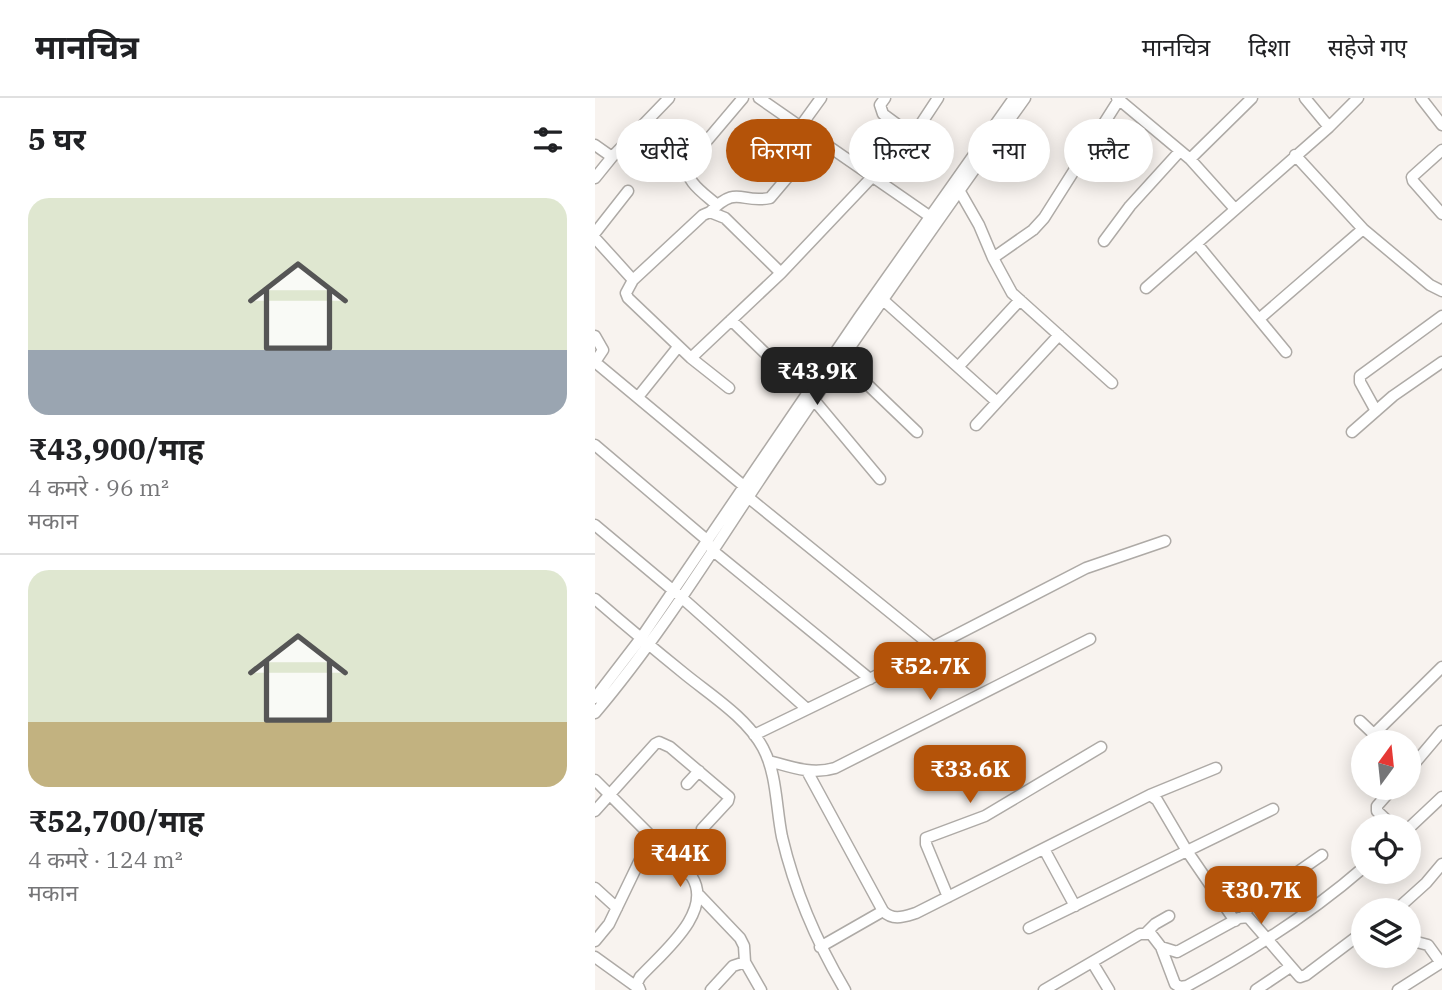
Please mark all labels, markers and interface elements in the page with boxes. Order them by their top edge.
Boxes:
text: मानचित्र [35,25,139,68]
text: मानचित्र [1142,31,1210,63]
text: दिशा [1248,31,1290,63]
text: सहेजे गए [1328,31,1407,63]
text: 5 घर [28,119,86,158]
chip: खरीदें [616,119,712,182]
chip: किराया [726,119,835,182]
chip: फ़िल्टर [849,119,954,182]
chip: नया [968,119,1050,182]
chip: फ़्लैट [1064,119,1153,182]
icon: filters [529,121,567,159]
icon: home [235,243,361,369]
pin: ₹43.9K [760,348,874,407]
text: ₹43.9K [777,355,857,385]
text: ₹43,900/माह [28,429,204,468]
text: 4 कमरे · 96 m² [28,472,169,502]
text: मकान [28,505,78,535]
icon: home [235,615,361,741]
pin: ₹52.7K [873,642,987,702]
text: ₹52.7K [890,650,970,680]
north arrow [1351,730,1421,800]
map controls [1351,730,1421,968]
pin: ₹33.6K [913,746,1027,805]
text: ₹33.6K [930,753,1010,783]
text: ₹52,700/माह [28,801,204,840]
button: locate [1351,814,1421,884]
pin: ₹44K [639,830,721,889]
text: ₹44K [650,837,710,867]
text: 4 कमरे · 124 m² [28,844,183,874]
pin: ₹30.7K [1204,866,1318,926]
text: ₹30.7K [1221,874,1301,904]
text: मकान [28,877,78,907]
button: layers [1351,898,1421,968]

